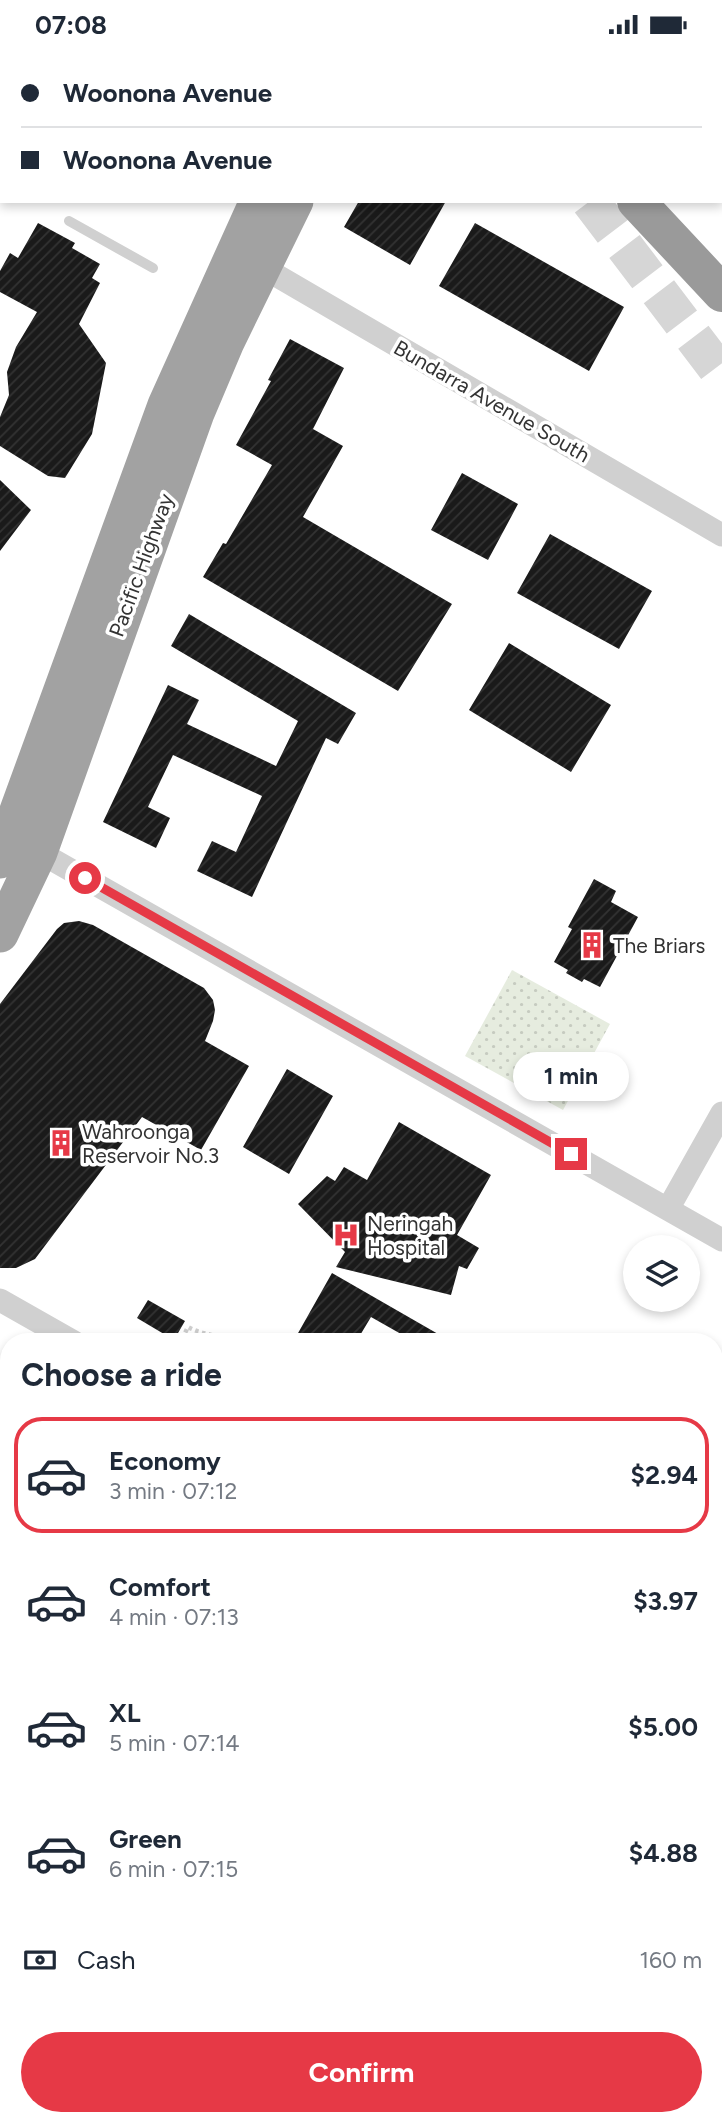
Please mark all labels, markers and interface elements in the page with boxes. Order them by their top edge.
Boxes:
text: 07:08 [35,9,107,41]
text: Woonona Avenue [63,77,272,109]
text: Woonona Avenue [63,144,272,176]
street label: Bundarra Avenue South [390,335,594,467]
street label: Pacific Highway [104,490,178,640]
route start [69,862,101,894]
building icon: The Briars [577,930,607,960]
place label: The Briars [613,933,705,958]
callout: 1 min [513,1053,629,1101]
text: 1 min [544,1062,598,1090]
place label: Wahroonga Reservoir No.3 [82,1119,219,1168]
building icon: Wahroonga Reservoir No.3 [46,1128,76,1158]
route end [555,1138,587,1170]
place label: Neringah Hospital [367,1211,453,1260]
hospital icon: Neringah Hospital [331,1220,361,1250]
map controls [623,1235,700,1312]
button: layers [623,1235,700,1312]
text: Choose a ride [21,1356,222,1394]
icon: car [25,1444,88,1507]
text: Economy [109,1445,221,1477]
text: $2.94 [631,1459,698,1491]
text: 3 min · 07:12 [109,1477,237,1505]
icon: car [25,1570,88,1633]
text: Comfort [109,1571,211,1603]
text: $3.97 [633,1585,698,1617]
text: 4 min · 07:13 [109,1603,239,1631]
icon: car [25,1696,88,1759]
text: XL [109,1697,141,1729]
text: $5.00 [628,1711,698,1743]
text: 5 min · 07:14 [109,1729,240,1757]
icon: car [25,1822,88,1885]
text: Green [109,1823,182,1855]
text: $4.88 [629,1837,698,1869]
text: 6 min · 07:15 [109,1855,238,1883]
icon: cash [21,1941,59,1979]
text: Cash [77,1944,136,1976]
text: 160 m [639,1946,702,1974]
button: Confirm [21,2032,702,2112]

